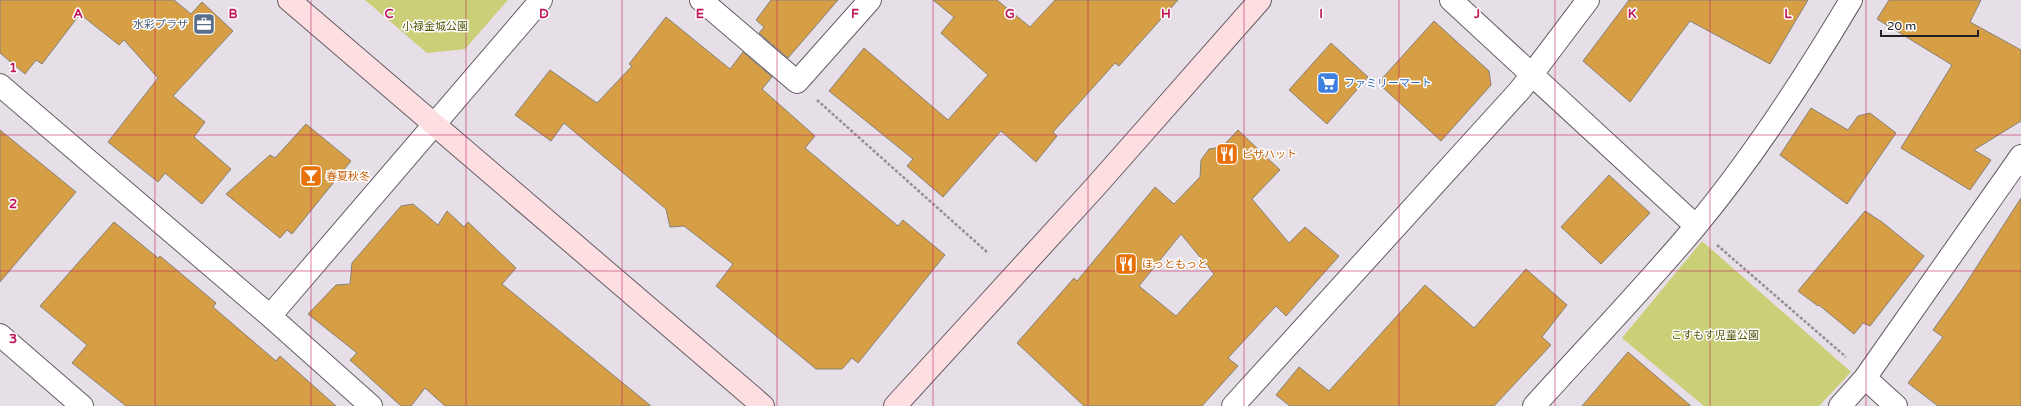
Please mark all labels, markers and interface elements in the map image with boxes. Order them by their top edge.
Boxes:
text: A [73,6,83,22]
text: B [228,6,238,22]
text: C [384,6,394,22]
text: D [539,6,549,22]
text: E [696,6,704,22]
text: F [851,6,859,22]
text: G [1005,6,1015,22]
text: H [1161,6,1171,22]
text: I [1319,6,1323,22]
text: J [1473,6,1480,22]
text: K [1628,6,1637,22]
text: L [1784,6,1792,22]
office icon: 水彩プラザ [191,11,217,37]
scale bar [1881,12,1978,38]
place label: 水彩プラザ [133,18,188,31]
text: 20 m [1887,19,1916,33]
park label: 小禄金城公園 [402,20,468,33]
text: 1 [9,60,17,76]
supermarket icon: ファミリーマート [1315,70,1341,96]
place label: ファミリーマート [1344,77,1432,90]
restaurant icon: ピザハット [1214,141,1240,167]
place label: ピザハット [1242,148,1297,161]
bar icon: 春夏秋冬 [298,163,324,189]
place label: 春夏秋冬 [326,170,370,183]
text: 2 [9,196,17,212]
restaurant icon: ほっともっと [1113,251,1139,277]
place label: ほっともっと [1142,258,1208,271]
park label: こすもす児童公園 [1671,329,1759,342]
text: 3 [9,331,17,347]

